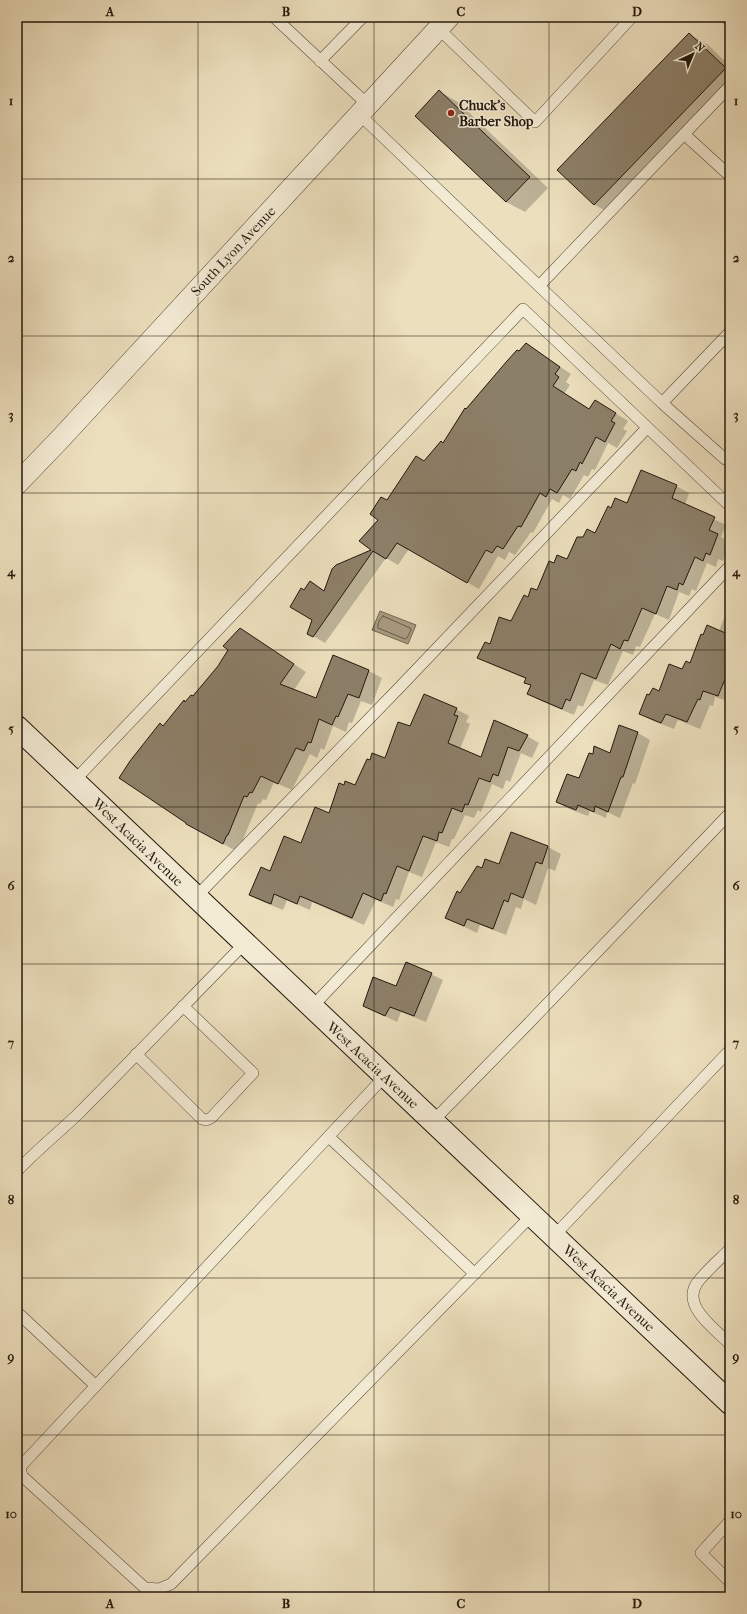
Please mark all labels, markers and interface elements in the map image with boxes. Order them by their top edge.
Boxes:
text: A [105,4,115,19]
text: B [282,4,291,19]
text: C [457,4,466,19]
text: D [632,4,642,19]
north arrow [673,34,713,74]
text: N [692,40,708,55]
text: 1 [9,93,14,108]
text: 1 [734,93,739,108]
place label: Chuck's Barber Shop [459,97,534,130]
marker: Chuck's Barber Shop [446,108,456,118]
street label: South Lyon Avenue [187,203,279,300]
text: 2 [8,250,15,265]
text: 2 [733,250,740,265]
text: 3 [8,407,14,423]
text: 3 [733,407,739,423]
text: 4 [6,564,16,580]
text: 4 [731,564,741,580]
text: 5 [8,721,14,736]
text: 5 [733,721,739,736]
street label: West Acacia Avenue [88,794,187,890]
text: 6 [7,878,15,893]
text: 6 [732,878,740,893]
street label: West Acacia Avenue [322,1018,422,1112]
text: 7 [7,1035,15,1050]
text: 7 [732,1035,740,1050]
text: 8 [8,1192,15,1207]
text: 8 [733,1192,740,1207]
street label: West Acacia Avenue [558,1241,658,1335]
text: 9 [7,1349,15,1365]
text: 9 [732,1349,740,1365]
text: 10 [5,1506,17,1521]
text: 10 [730,1506,742,1521]
text: A [105,1596,115,1611]
text: B [282,1596,291,1611]
text: C [457,1596,466,1611]
text: D [632,1596,642,1611]

